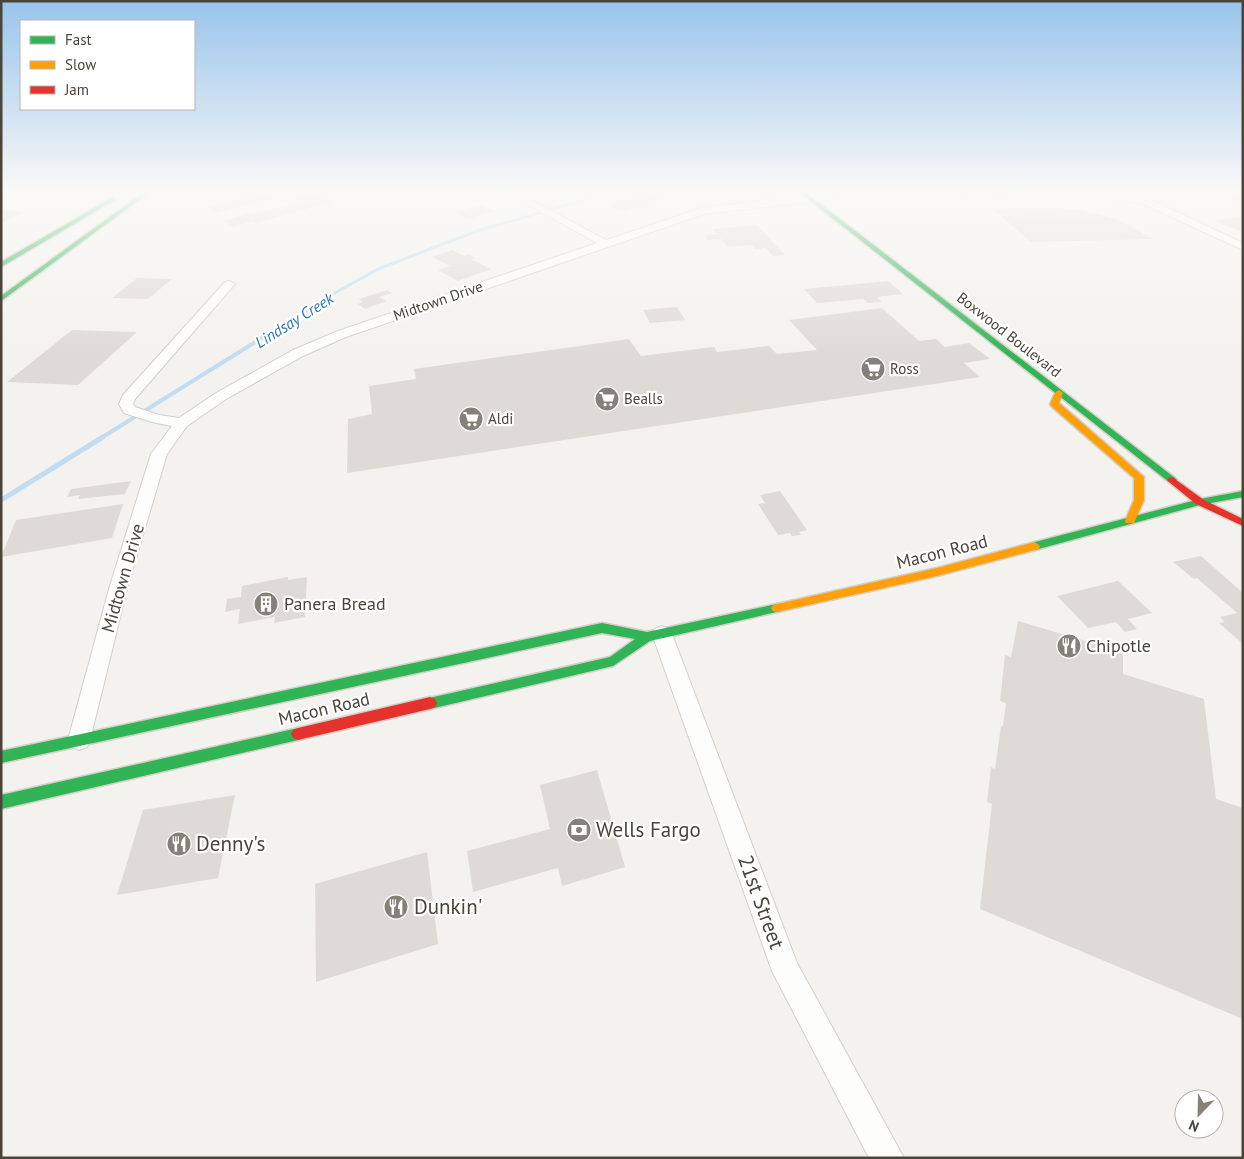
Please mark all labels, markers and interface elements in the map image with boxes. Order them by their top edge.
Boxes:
legend [20,20,195,110]
text: Fast [65,30,92,49]
text: Slow [65,55,96,74]
text: Jam [64,80,89,99]
street label: Midtown Drive [390,276,485,325]
water label: Lindsay Creek [251,288,338,352]
street label: Boxwood Boulevard [953,288,1065,381]
supermarket icon: Ross [860,356,886,382]
place label: Ross [890,359,919,378]
supermarket icon: Bealls [594,386,620,412]
place label: Bealls [624,389,663,408]
supermarket icon: Aldi [458,406,484,432]
place label: Aldi [488,409,513,428]
street label: Midtown Drive [96,521,149,635]
street label: Macon Road [894,529,990,574]
building icon: Panera Bread [253,591,279,617]
place label: Panera Bread [284,592,386,615]
restaurant icon: Chipotle [1056,633,1082,659]
place label: Chipotle [1086,634,1151,657]
street label: Macon Road [276,687,372,730]
place label: Wells Fargo [596,816,701,843]
bank icon: Wells Fargo [566,817,592,843]
place label: Denny's [196,830,265,857]
restaurant icon: Denny's [166,831,192,857]
street label: 21st Street [732,851,791,953]
place label: Dunkin' [414,893,482,920]
restaurant icon: Dunkin' [383,894,409,920]
north arrow [1174,1089,1224,1139]
text: N [1186,1116,1202,1136]

